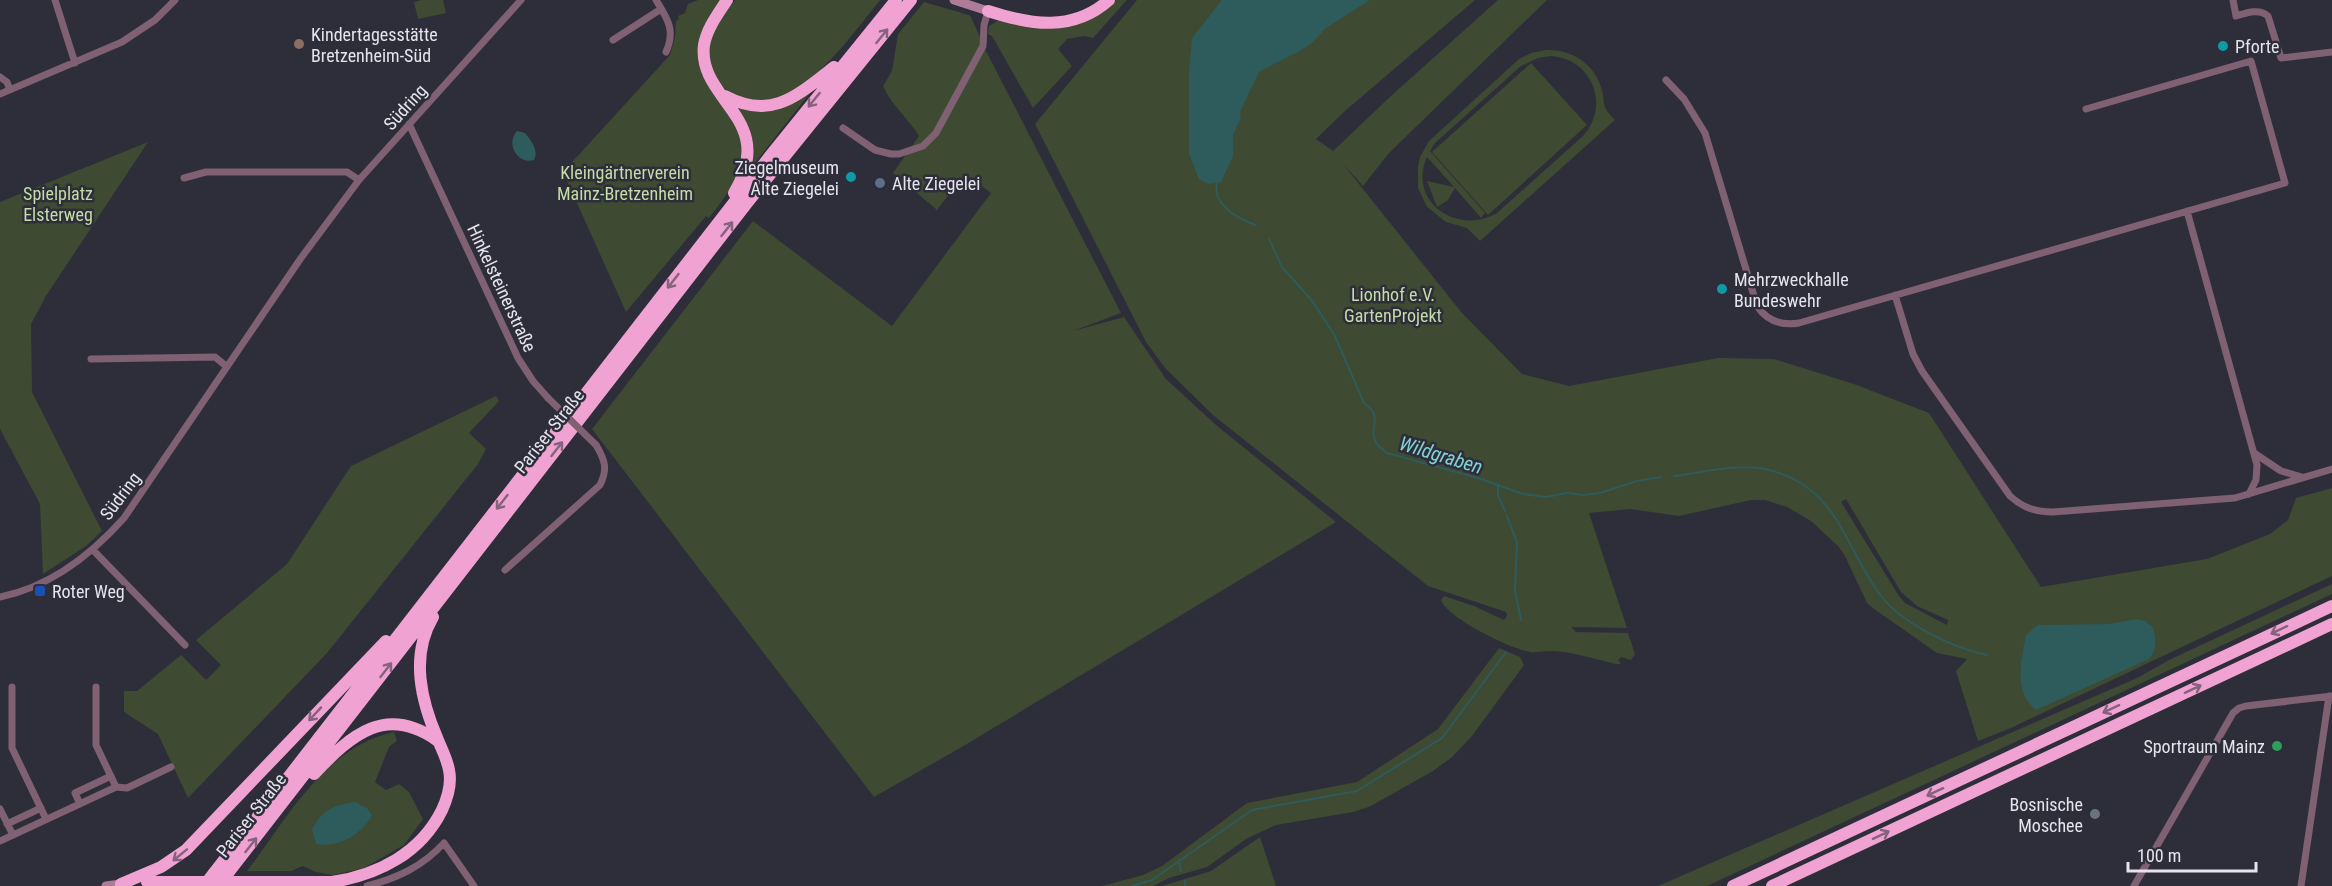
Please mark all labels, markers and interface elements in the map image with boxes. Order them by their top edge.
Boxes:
place label: Kindertagesstätte Bretzenheim-Süd [311,24,438,66]
one-way arrow [875,28,888,44]
place label: Pforte [2235,36,2279,57]
marker: Kindertagesstätte Bretzenheim-Süd [292,37,306,51]
marker: Pforte [2216,39,2230,53]
street label: Südring [379,80,431,134]
one-way arrow [808,92,821,108]
place label: Ziegelmuseum Alte Ziegelei [734,157,839,199]
park label: Kleingärtnerverein Mainz-Bretzenheim [557,162,693,204]
marker: Ziegelmuseum Alte Ziegelei [844,170,858,184]
place label: Alte Ziegelei [892,173,980,194]
marker: Alte Ziegelei [873,176,887,190]
park label: Spielplatz Elsterweg [23,183,93,225]
street label: Hinkelsteinerstraße [463,221,541,355]
one-way arrow [720,222,733,238]
place label: Mehrzweckhalle Bundeswehr [1734,269,1849,311]
one-way arrow [666,273,679,289]
marker: Mehrzweckhalle Bundeswehr [1715,282,1729,296]
park label: Lionhof e.V. GartenProjekt [1344,284,1442,326]
street label: Pariser Straße [510,385,588,477]
water label: Wildgraben [1396,431,1486,479]
one-way arrow [551,441,564,457]
street label: Südring [95,468,145,524]
one-way arrow [496,494,509,510]
place label: Roter Weg [52,581,125,602]
marker: Roter Weg [33,584,47,598]
one-way arrow [2270,625,2288,637]
one-way arrow [380,663,392,679]
one-way arrow [2184,682,2202,694]
one-way arrow [2103,703,2121,715]
one-way arrow [308,706,322,721]
place label: Sportraum Mainz [2143,736,2265,757]
marker: Sportraum Mainz [2270,739,2284,753]
street label: Pariser Straße [212,769,290,861]
one-way arrow [1926,786,1944,798]
place label: Bosnische Moschee [2009,794,2083,836]
marker: Bosnische Moschee [2088,807,2102,821]
one-way arrow [1872,828,1890,840]
scale bar [2128,835,2256,873]
one-way arrow [244,837,257,853]
text: 100 m [2137,845,2181,866]
one-way arrow [173,848,189,861]

